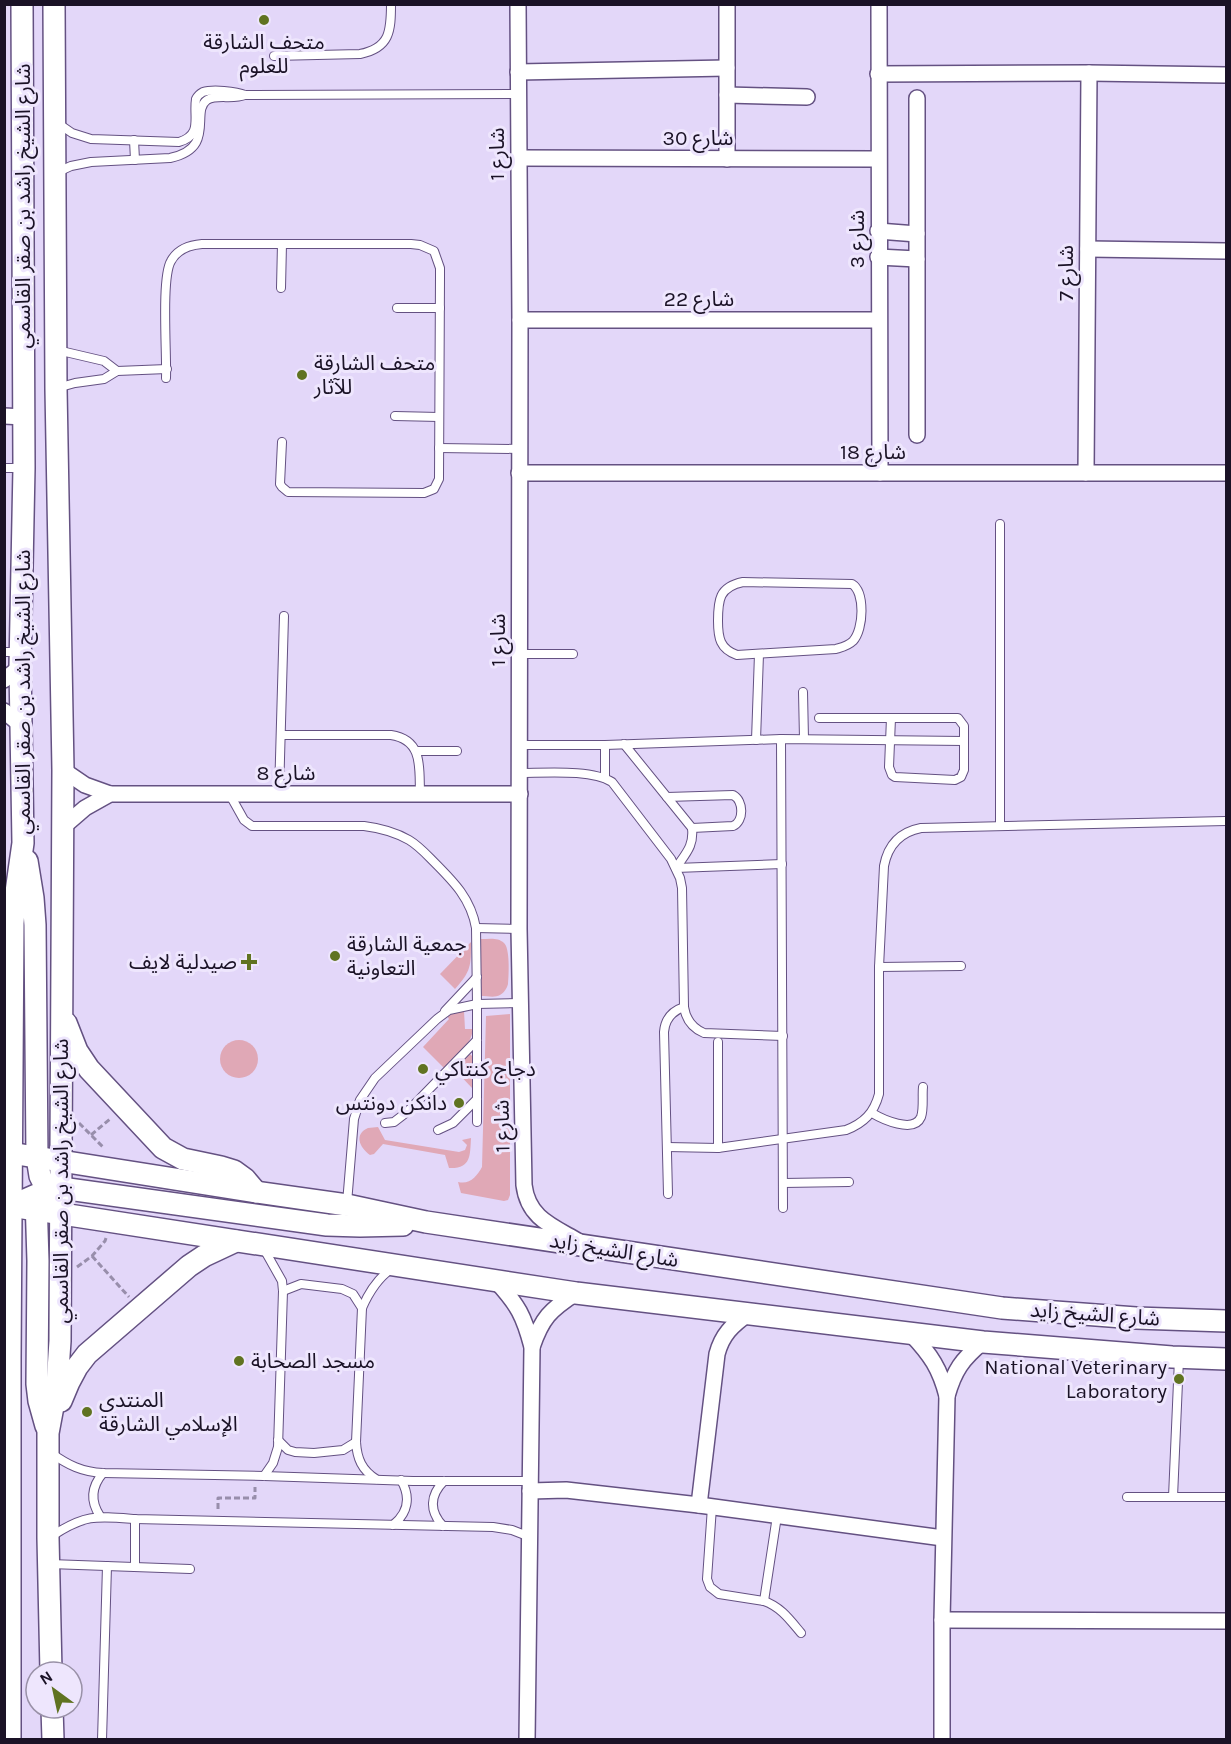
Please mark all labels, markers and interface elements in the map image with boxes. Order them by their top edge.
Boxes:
marker: متحف الشارقة للعلوم [257,13,271,27]
place label: متحف الشارقة للعلوم [203,30,325,82]
street label: شارع الشيخ راشد بن صقر القاسمي [11,63,39,349]
street label: شارع 30 [663,126,733,153]
street label: شارع 1 [485,128,512,180]
street label: شارع 3 [845,210,872,268]
street label: شارع 7 [1054,245,1081,301]
street label: شارع 22 [664,287,734,314]
place label: متحف الشارقة للآثار [313,351,435,399]
marker: متحف الشارقة للآثار [295,368,309,382]
street label: شارع 18 [840,440,906,467]
street label: شارع الشيخ راشد بن صقر القاسمي [11,549,39,835]
street label: شارع 1 [486,614,513,666]
street label: شارع 8 [257,761,315,788]
place label: جمعية الشارقة التعاونية [347,932,467,980]
marker: جمعية الشارقة التعاونية [328,949,342,963]
place label: صيدلية لايف [129,950,237,974]
marker: صيدلية لايف [242,955,256,969]
street label: شارع الشيخ راشد بن صقر القاسمي [49,1038,77,1324]
place label: دجاج كنتاكي [435,1057,536,1085]
marker: دجاج كنتاكي [416,1062,430,1076]
place label: دانكن دونتس [336,1091,447,1115]
marker: دانكن دونتس [452,1096,466,1110]
street label: شارع 1 [490,1099,517,1153]
street label: شارع الشيخ زايد [547,1228,680,1275]
street label: شارع الشيخ زايد [1029,1297,1161,1334]
place label: مسجد الصحابة [251,1349,375,1373]
marker: مسجد الصحابة [232,1354,246,1368]
place label: National Veterinary Laboratory [984,1355,1167,1403]
marker: National Veterinary Laboratory [1172,1372,1186,1386]
place label: المنتدى الإسلامي الشارقة [99,1388,238,1440]
marker: المنتدى الإسلامي الشارقة [80,1405,94,1419]
north arrow [24,1660,84,1720]
text: N [36,1667,56,1689]

